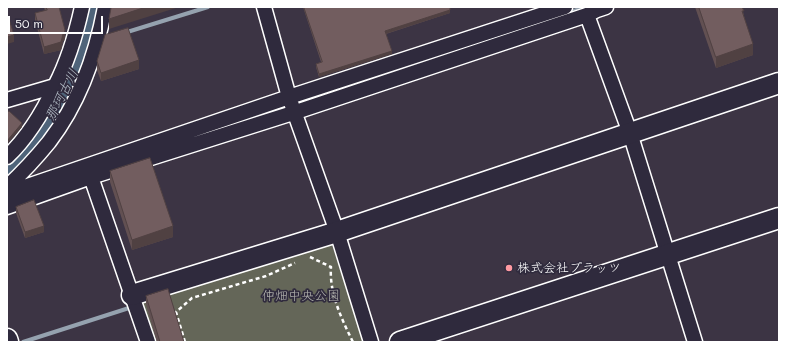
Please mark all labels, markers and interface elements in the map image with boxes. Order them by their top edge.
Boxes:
scale bar [10,8,105,34]
text: 50 m [15,15,43,31]
water label: 那珂古川 [42,66,82,124]
place label: 株式会社プラッツ [517,260,621,276]
marker: 株式会社プラッツ [504,263,514,273]
park label: 仲畑中央公園 [262,288,340,304]

